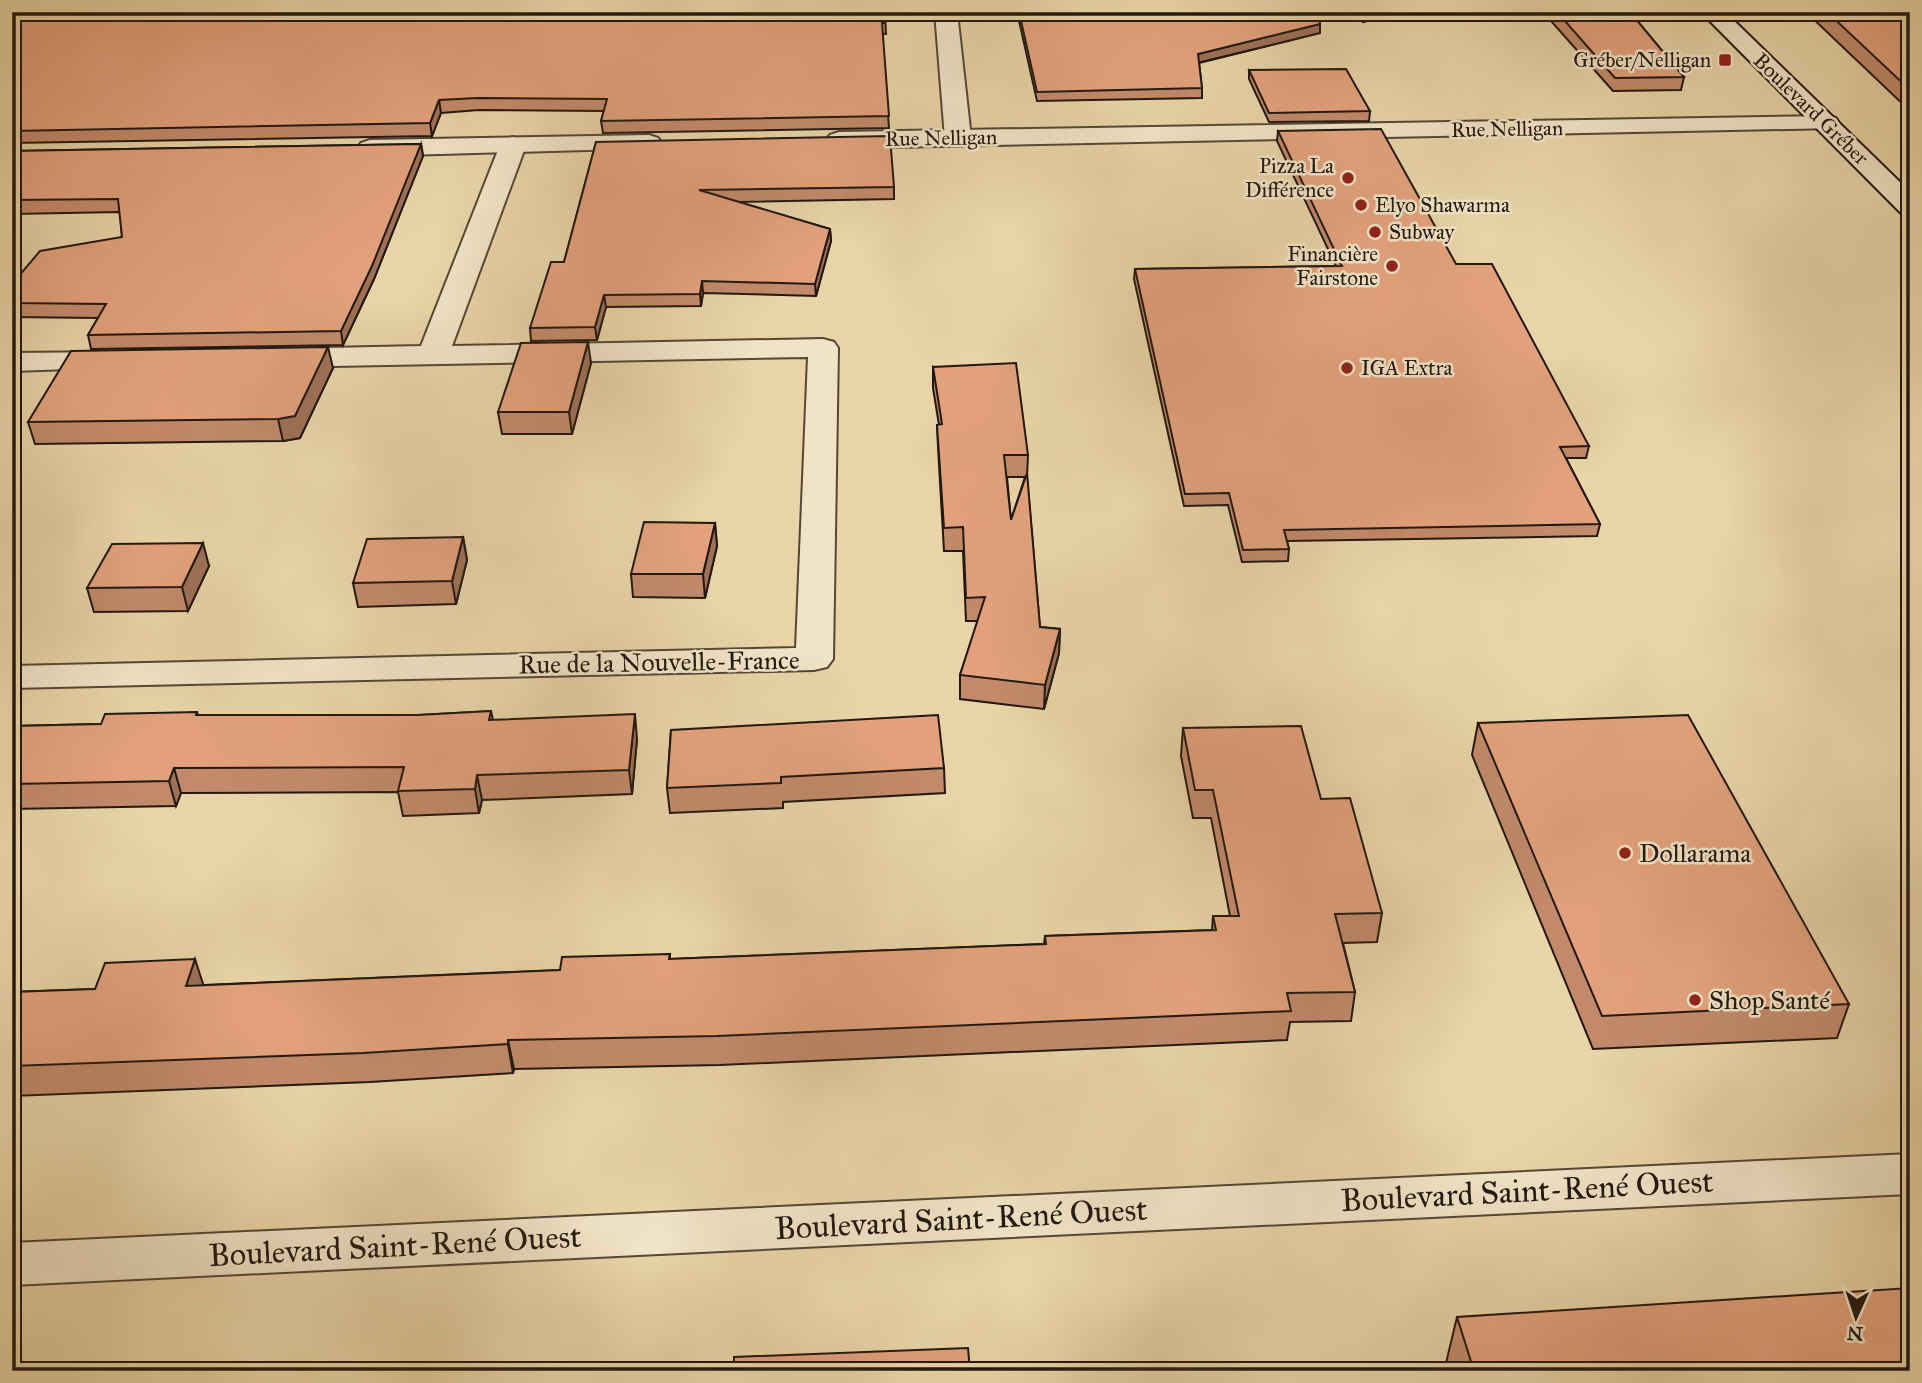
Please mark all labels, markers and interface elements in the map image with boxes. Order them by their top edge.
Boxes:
place label: Gréber/Nelligan [1573,47,1711,73]
street label: Boulevard Gréber [1748,47,1874,171]
marker: Gréber/Nelligan [1717,52,1733,68]
street label: Rue Nelligan [1451,115,1563,143]
street label: Rue Nelligan [885,124,997,152]
place label: Pizza La Différence [1245,153,1334,203]
marker: Pizza La Différence [1340,170,1356,186]
place label: Elyo Shawarma [1375,192,1510,218]
marker: Elyo Shawarma [1353,197,1369,213]
place label: Subway [1389,219,1456,245]
marker: Subway [1367,224,1383,240]
place label: Financière Fairstone [1287,241,1378,291]
marker: Financière Fairstone [1384,258,1400,274]
place label: IGA Extra [1361,355,1452,381]
marker: IGA Extra [1339,360,1355,376]
street label: Rue de la Nouvelle-France [518,644,800,680]
place label: Dollarama [1639,837,1751,869]
marker: Dollarama [1617,845,1633,861]
place label: Shop Santé [1709,984,1830,1016]
marker: Shop Santé [1687,992,1703,1008]
street label: Boulevard Saint-René Ouest [1340,1162,1714,1220]
street label: Boulevard Saint-René Ouest [774,1190,1148,1248]
street label: Boulevard Saint-René Ouest [208,1217,582,1275]
north arrow [1820,1282,1890,1352]
text: N [1846,1322,1864,1345]

